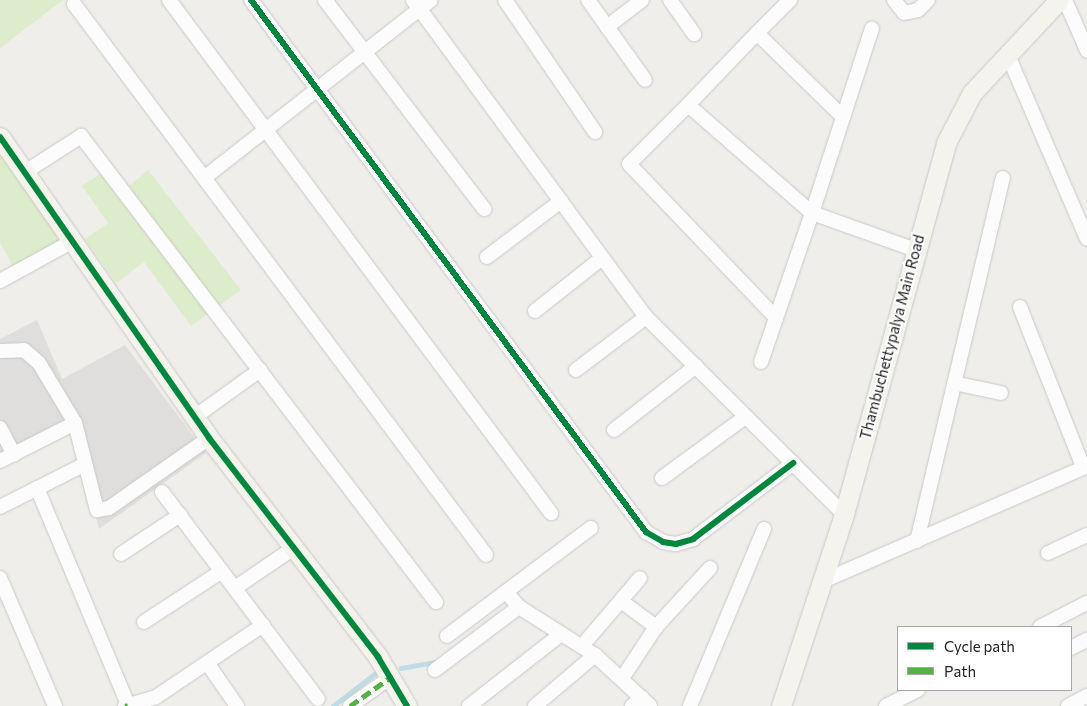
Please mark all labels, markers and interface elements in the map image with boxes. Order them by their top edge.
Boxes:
street label: Thambuchettypalya Main Road [856,233,928,441]
legend [897,626,1072,691]
text: Cycle path [944,637,1015,655]
text: Path [944,662,976,680]

